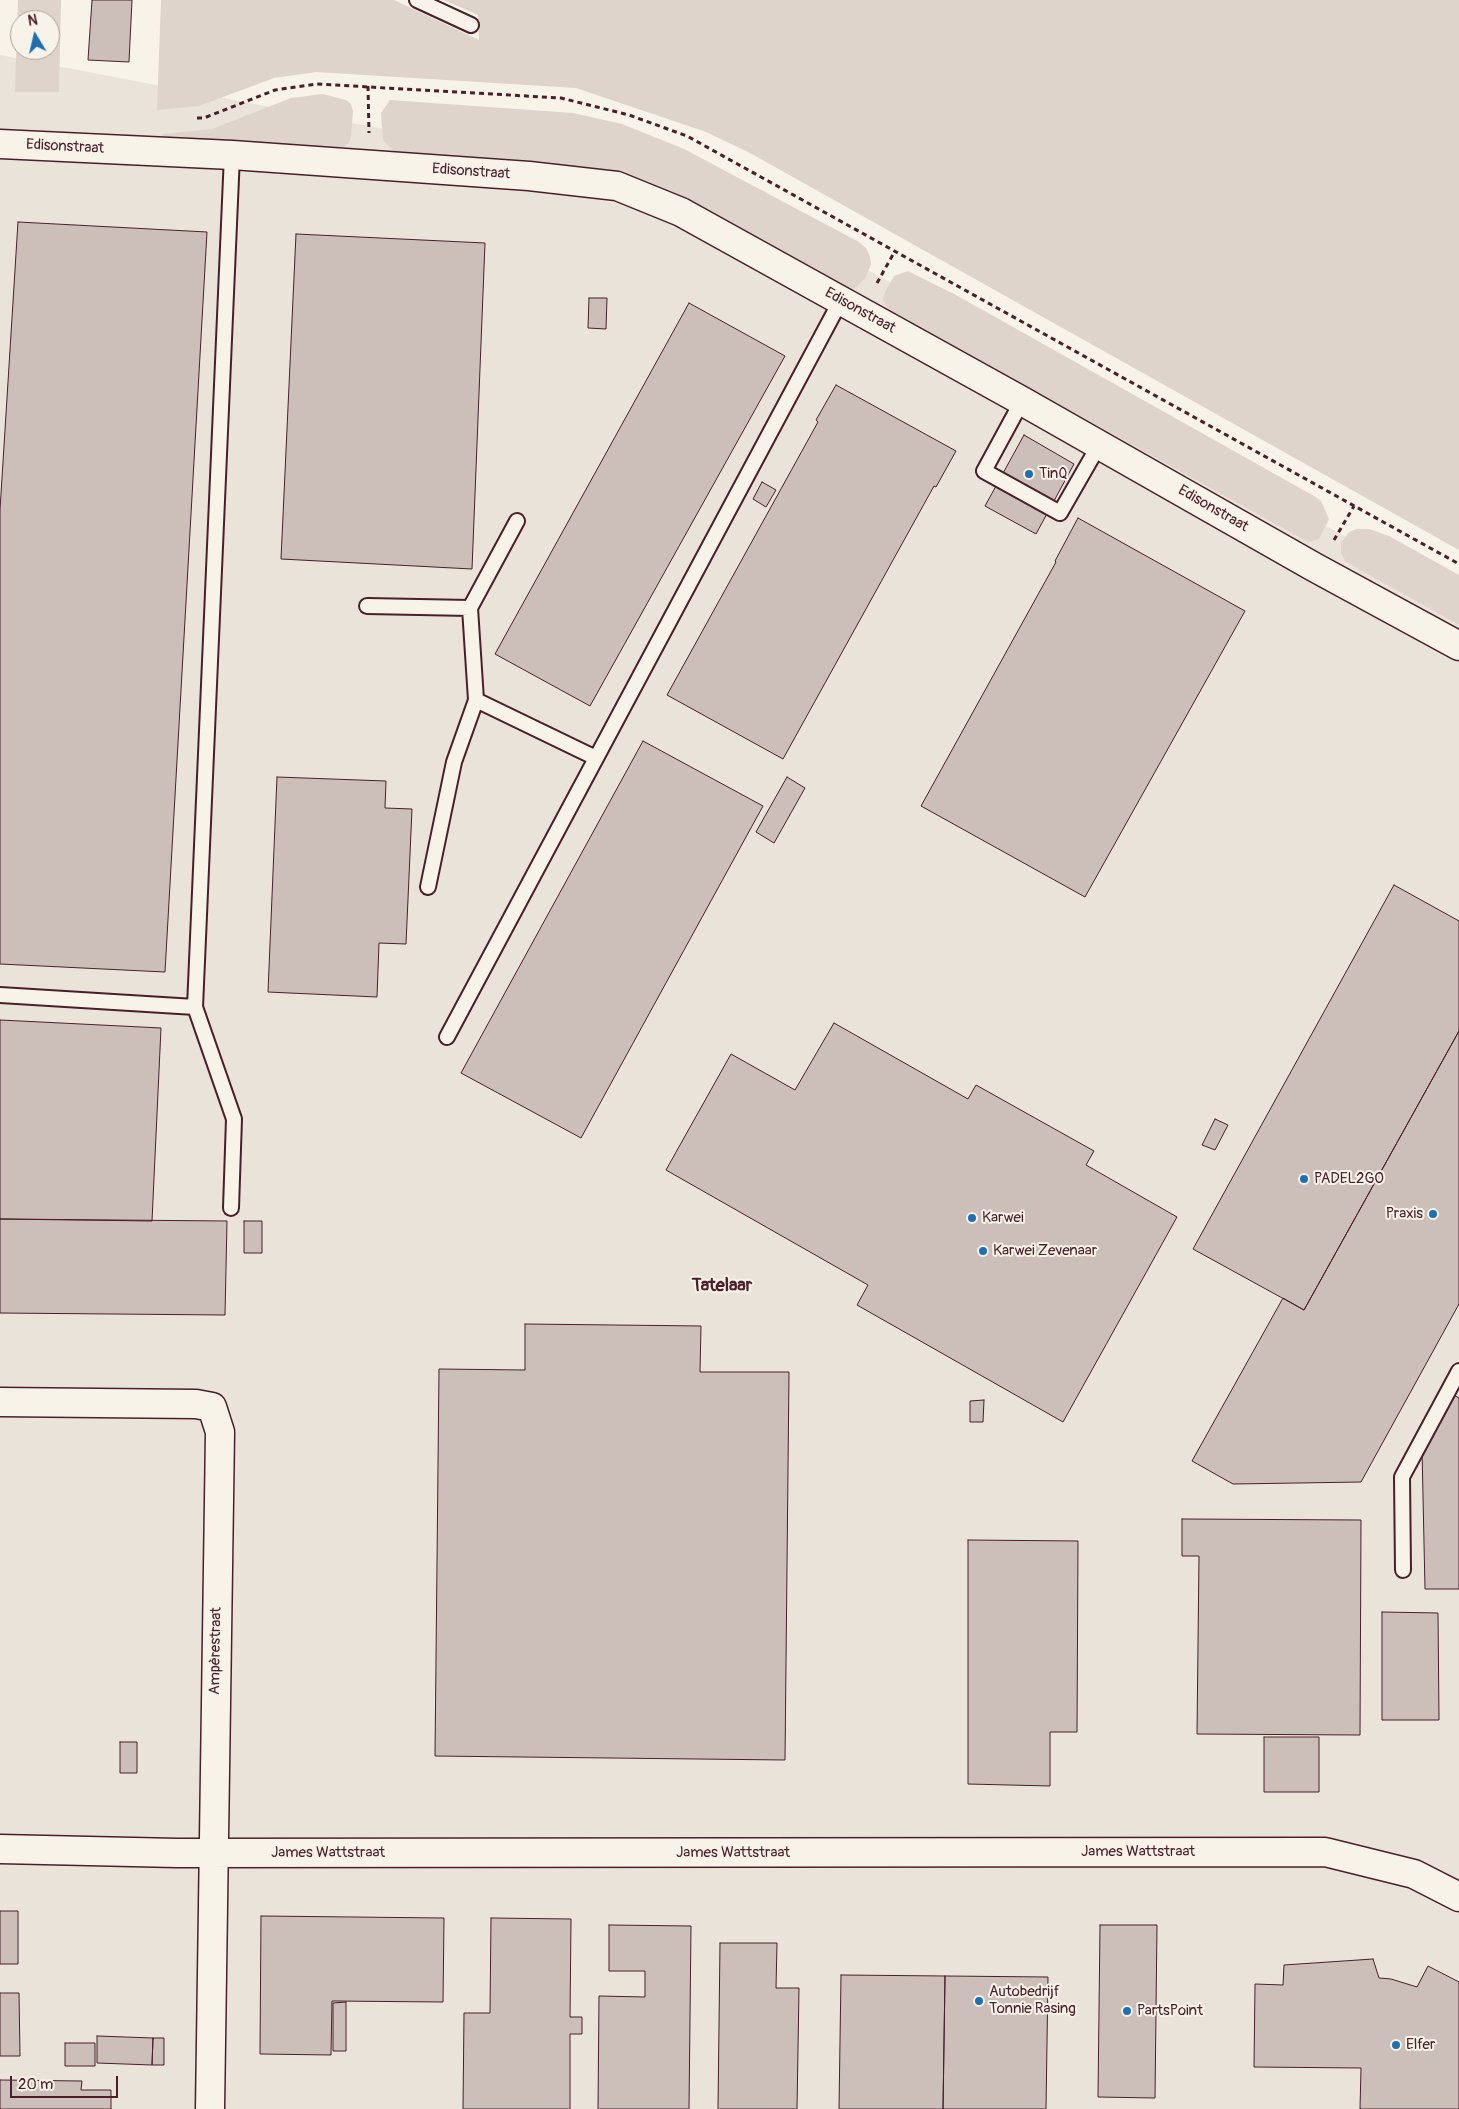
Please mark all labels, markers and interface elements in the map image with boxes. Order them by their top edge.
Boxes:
north arrow [10,10,60,60]
text: N [27,12,39,30]
street label: Edisonstraat [25,136,105,158]
street label: Edisonstraat [431,160,511,184]
street label: Edisonstraat [821,284,899,338]
place label: TinQ [1039,465,1067,483]
marker: TinQ [1023,468,1035,480]
street label: Edisonstraat [1175,482,1251,536]
place label: PADEL2GO [1314,1170,1384,1188]
marker: PADEL2GO [1298,1173,1310,1185]
place label: Praxis [1386,1205,1423,1223]
marker: Praxis [1427,1208,1439,1220]
place label: Karwei [982,1209,1024,1227]
marker: Karwei [966,1212,978,1224]
place label: Karwei Zevenaar [993,1242,1097,1260]
marker: Karwei Zevenaar [977,1245,989,1257]
district label: Tatelaar [692,1275,752,1297]
street label: Ampèrestraat [206,1607,226,1695]
street label: James Wattstraat [1081,1843,1195,1861]
street label: James Wattstraat [271,1844,385,1862]
street label: James Wattstraat [676,1844,790,1862]
place label: Autobedrijf Tonnie Rasing [989,1983,1076,2018]
marker: Autobedrijf Tonnie Rasing [973,1995,985,2007]
place label: PartsPoint [1137,2002,1203,2020]
marker: PartsPoint [1121,2005,1133,2017]
place label: Elfer [1406,2036,1435,2054]
marker: Elfer [1390,2039,1402,2051]
scale bar [12,2066,120,2098]
text: 20 m [18,2075,53,2094]

